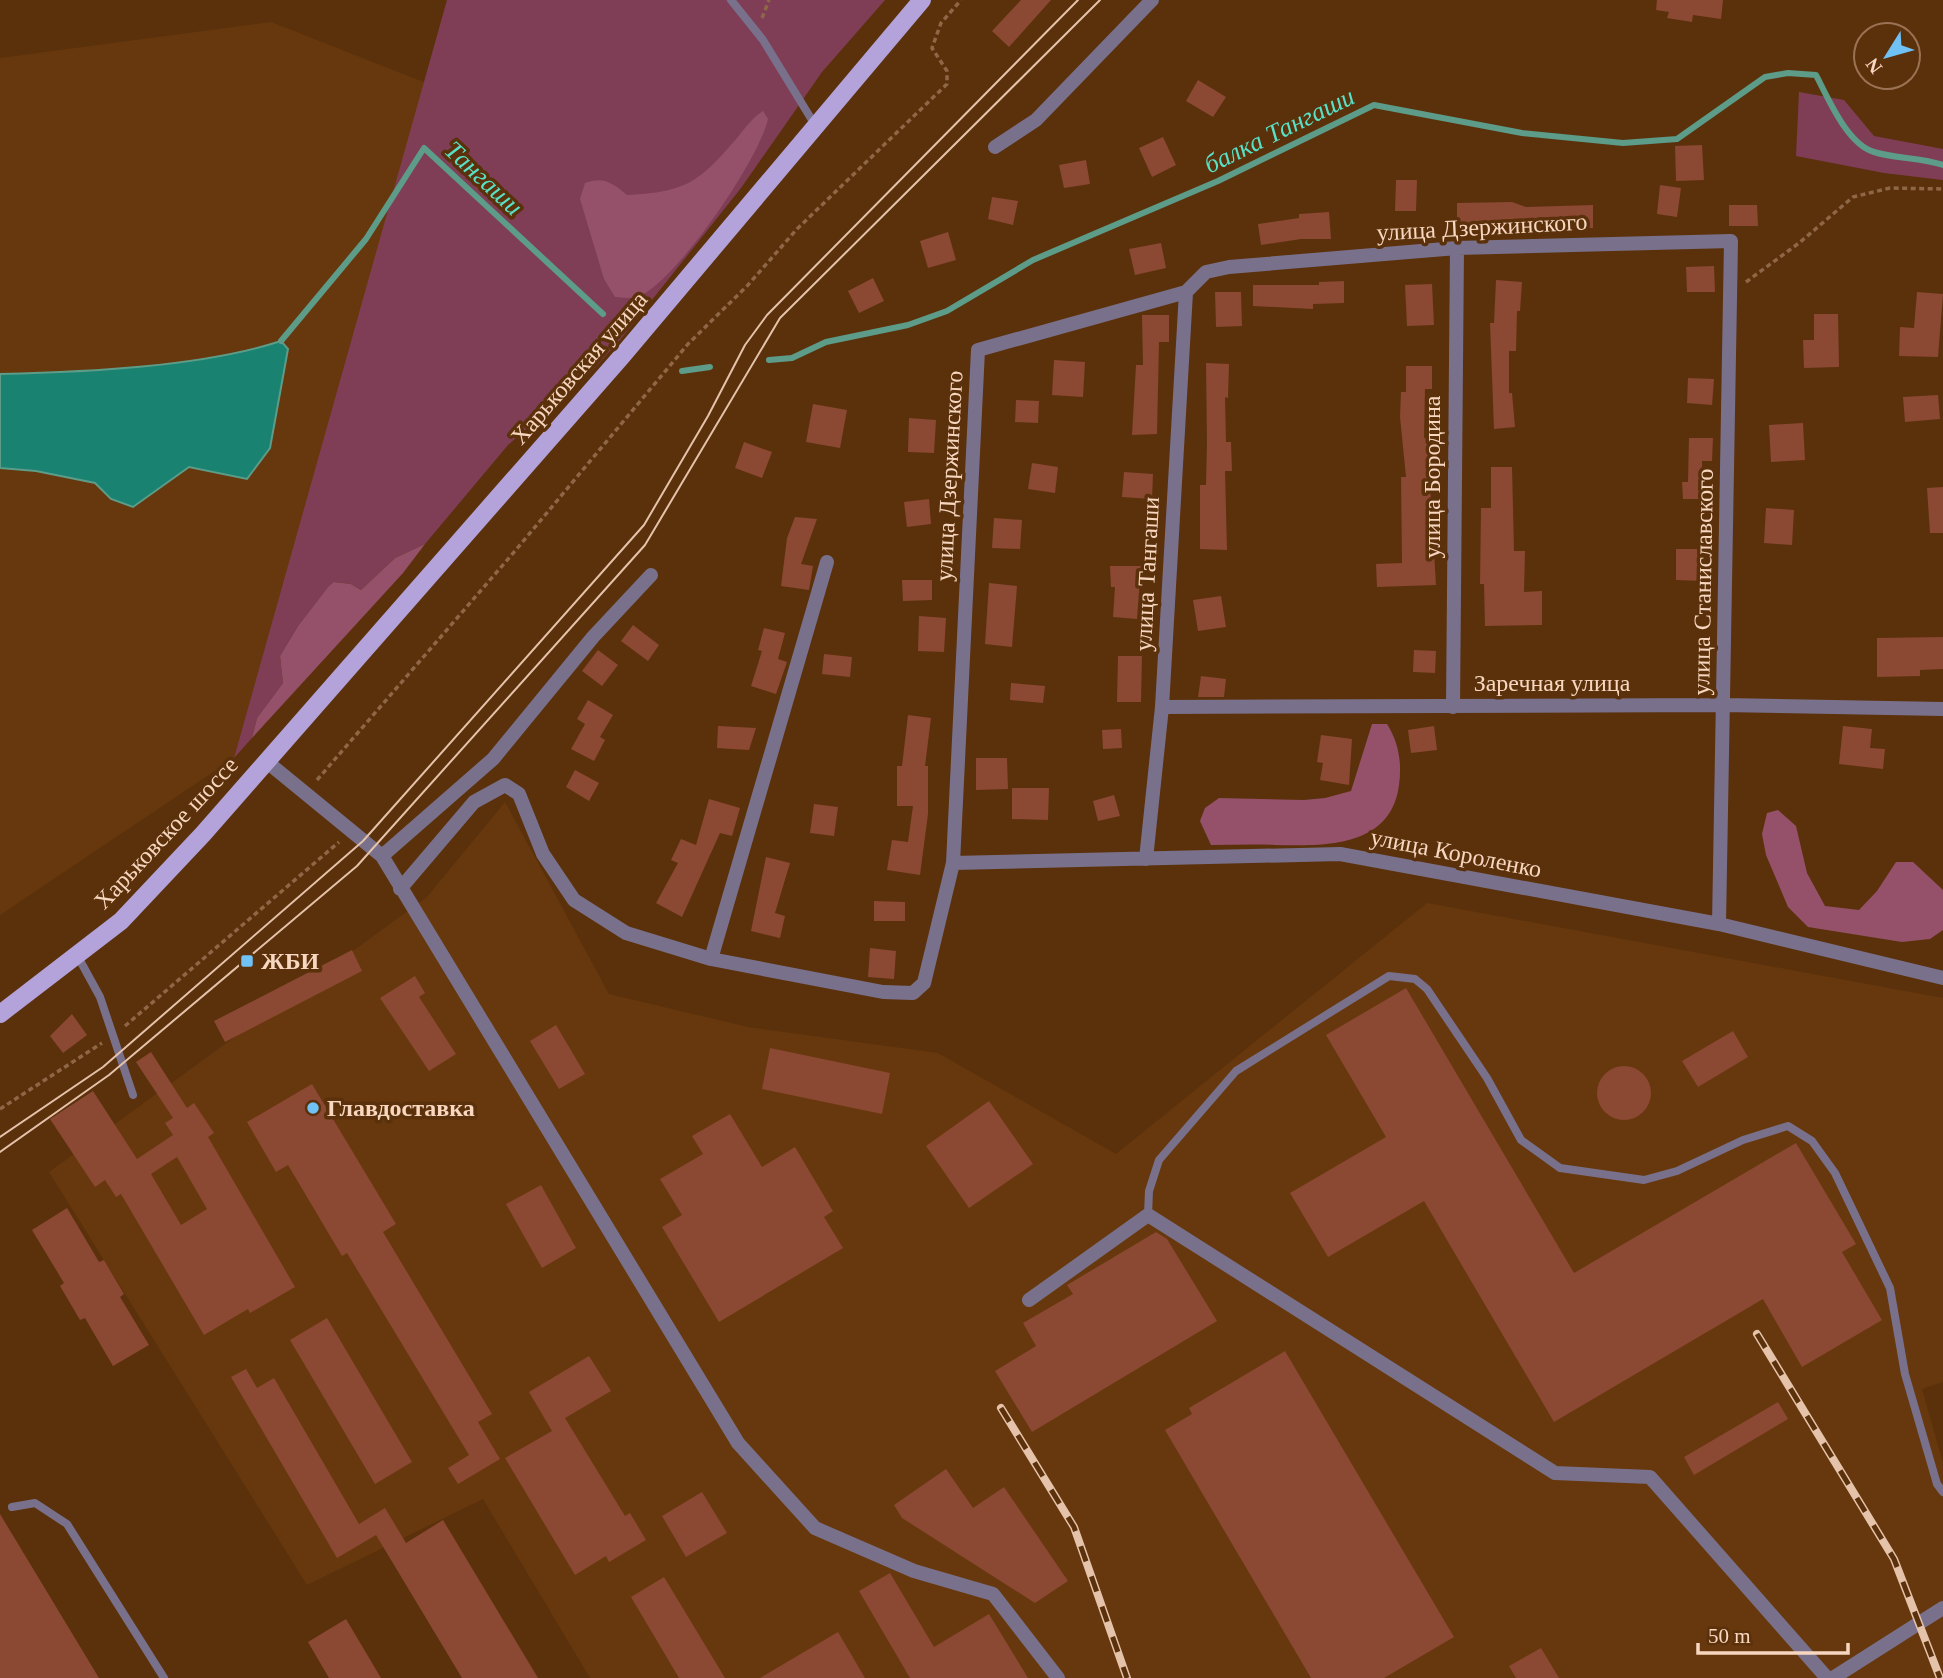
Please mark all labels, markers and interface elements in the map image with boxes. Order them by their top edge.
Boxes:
north arrow [1852,21,1922,91]
text: N [1861,54,1886,78]
water label: балка Тангаши [1199,82,1359,179]
water label: Тангаши [439,135,528,221]
street label: улица Дзержинского [1376,208,1588,246]
street label: Харьковская улица [506,286,653,450]
street label: улица Дзержинского [930,370,968,582]
street label: улица Бородина [1419,395,1445,558]
street label: улица Станиславского [1688,468,1718,696]
street label: улица Тангаши [1130,496,1164,652]
street label: Заречная улица [1474,670,1631,696]
street label: Харьковское шоссе [89,752,243,914]
street label: улица Короленко [1368,824,1544,882]
place label: ЖБИ [261,948,320,974]
marker: ЖБИ [239,953,255,969]
place label: Главдоставка [327,1095,475,1121]
marker: Главдоставка [305,1100,321,1116]
scale bar [1698,1612,1848,1656]
text: 50 m [1708,1624,1751,1648]

